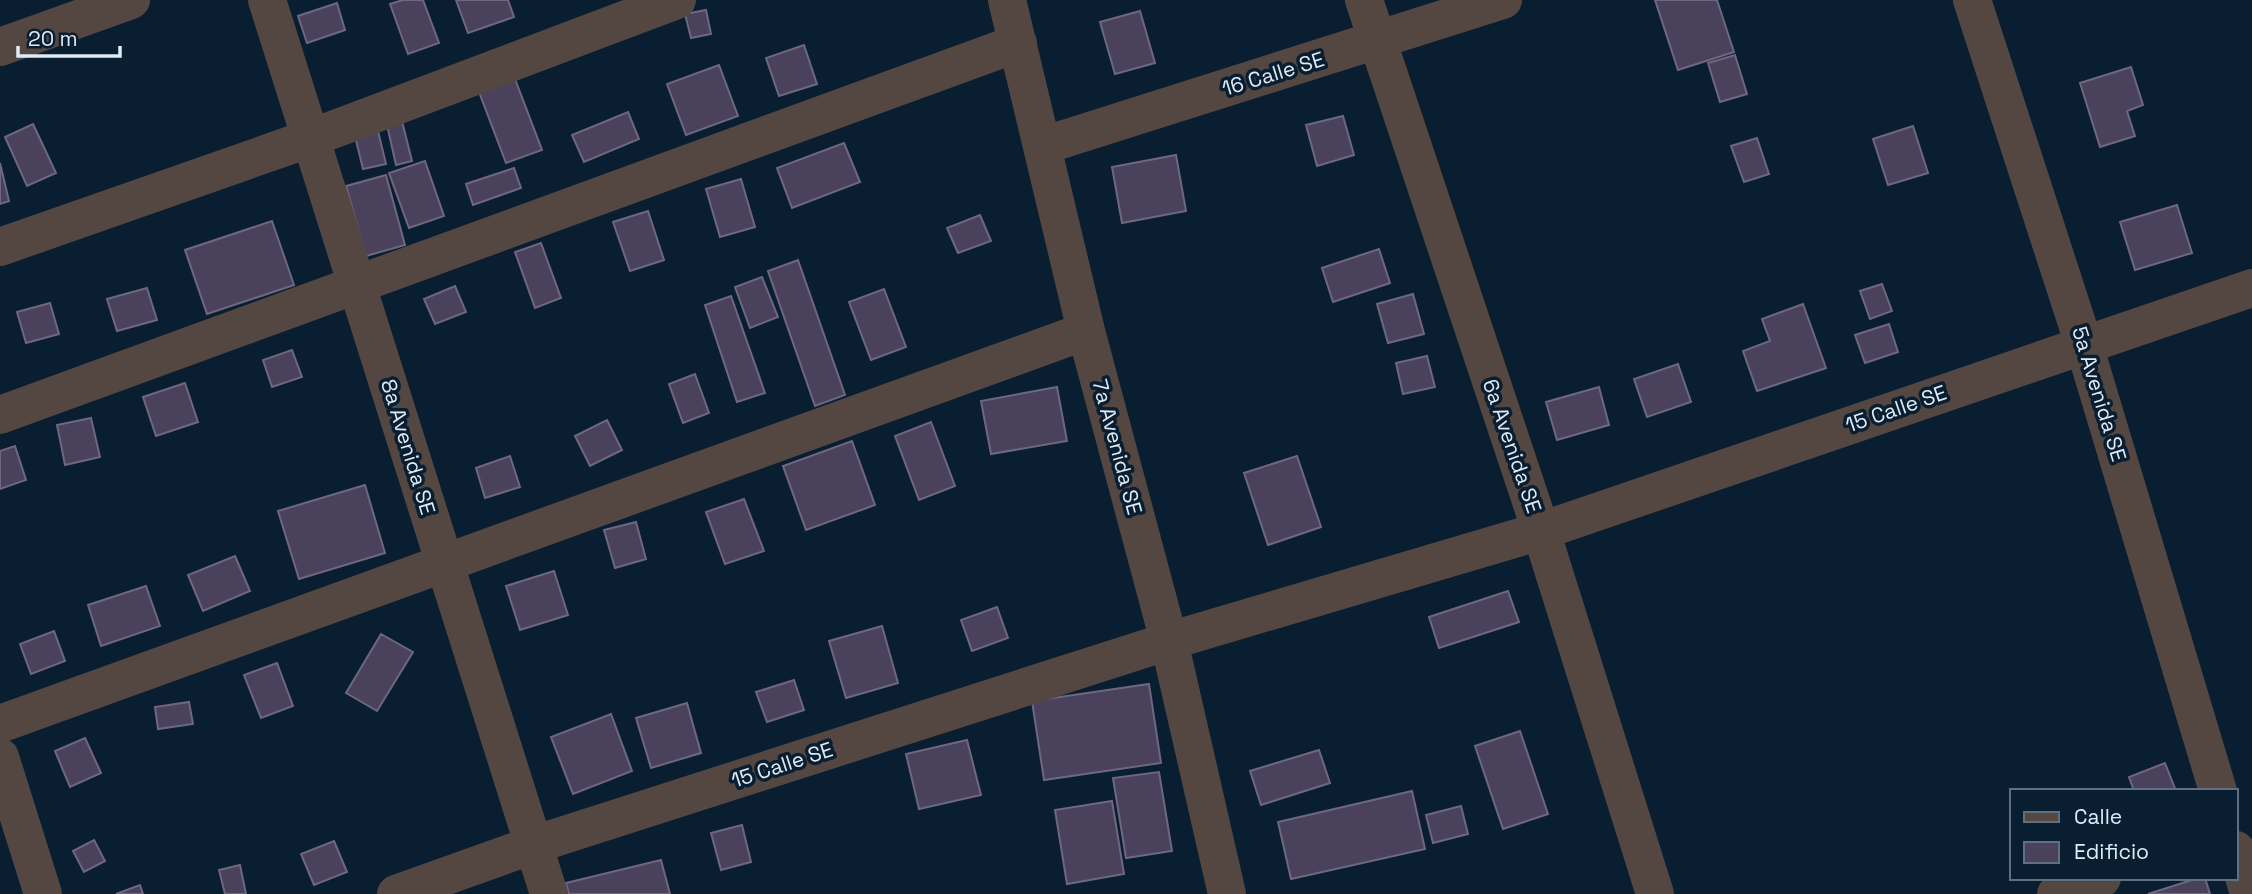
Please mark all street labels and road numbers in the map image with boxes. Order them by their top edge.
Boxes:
street label: 16 Calle SE [1219,45,1327,102]
street label: 5a Avenida SE [2066,323,2133,465]
street label: 6a Avenida SE [1477,375,1548,516]
street label: 8a Avenida SE [375,376,442,518]
street label: 7a Avenida SE [1086,376,1149,517]
street label: 15 Calle SE [1842,379,1950,438]
street label: 15 Calle SE [728,735,836,794]

